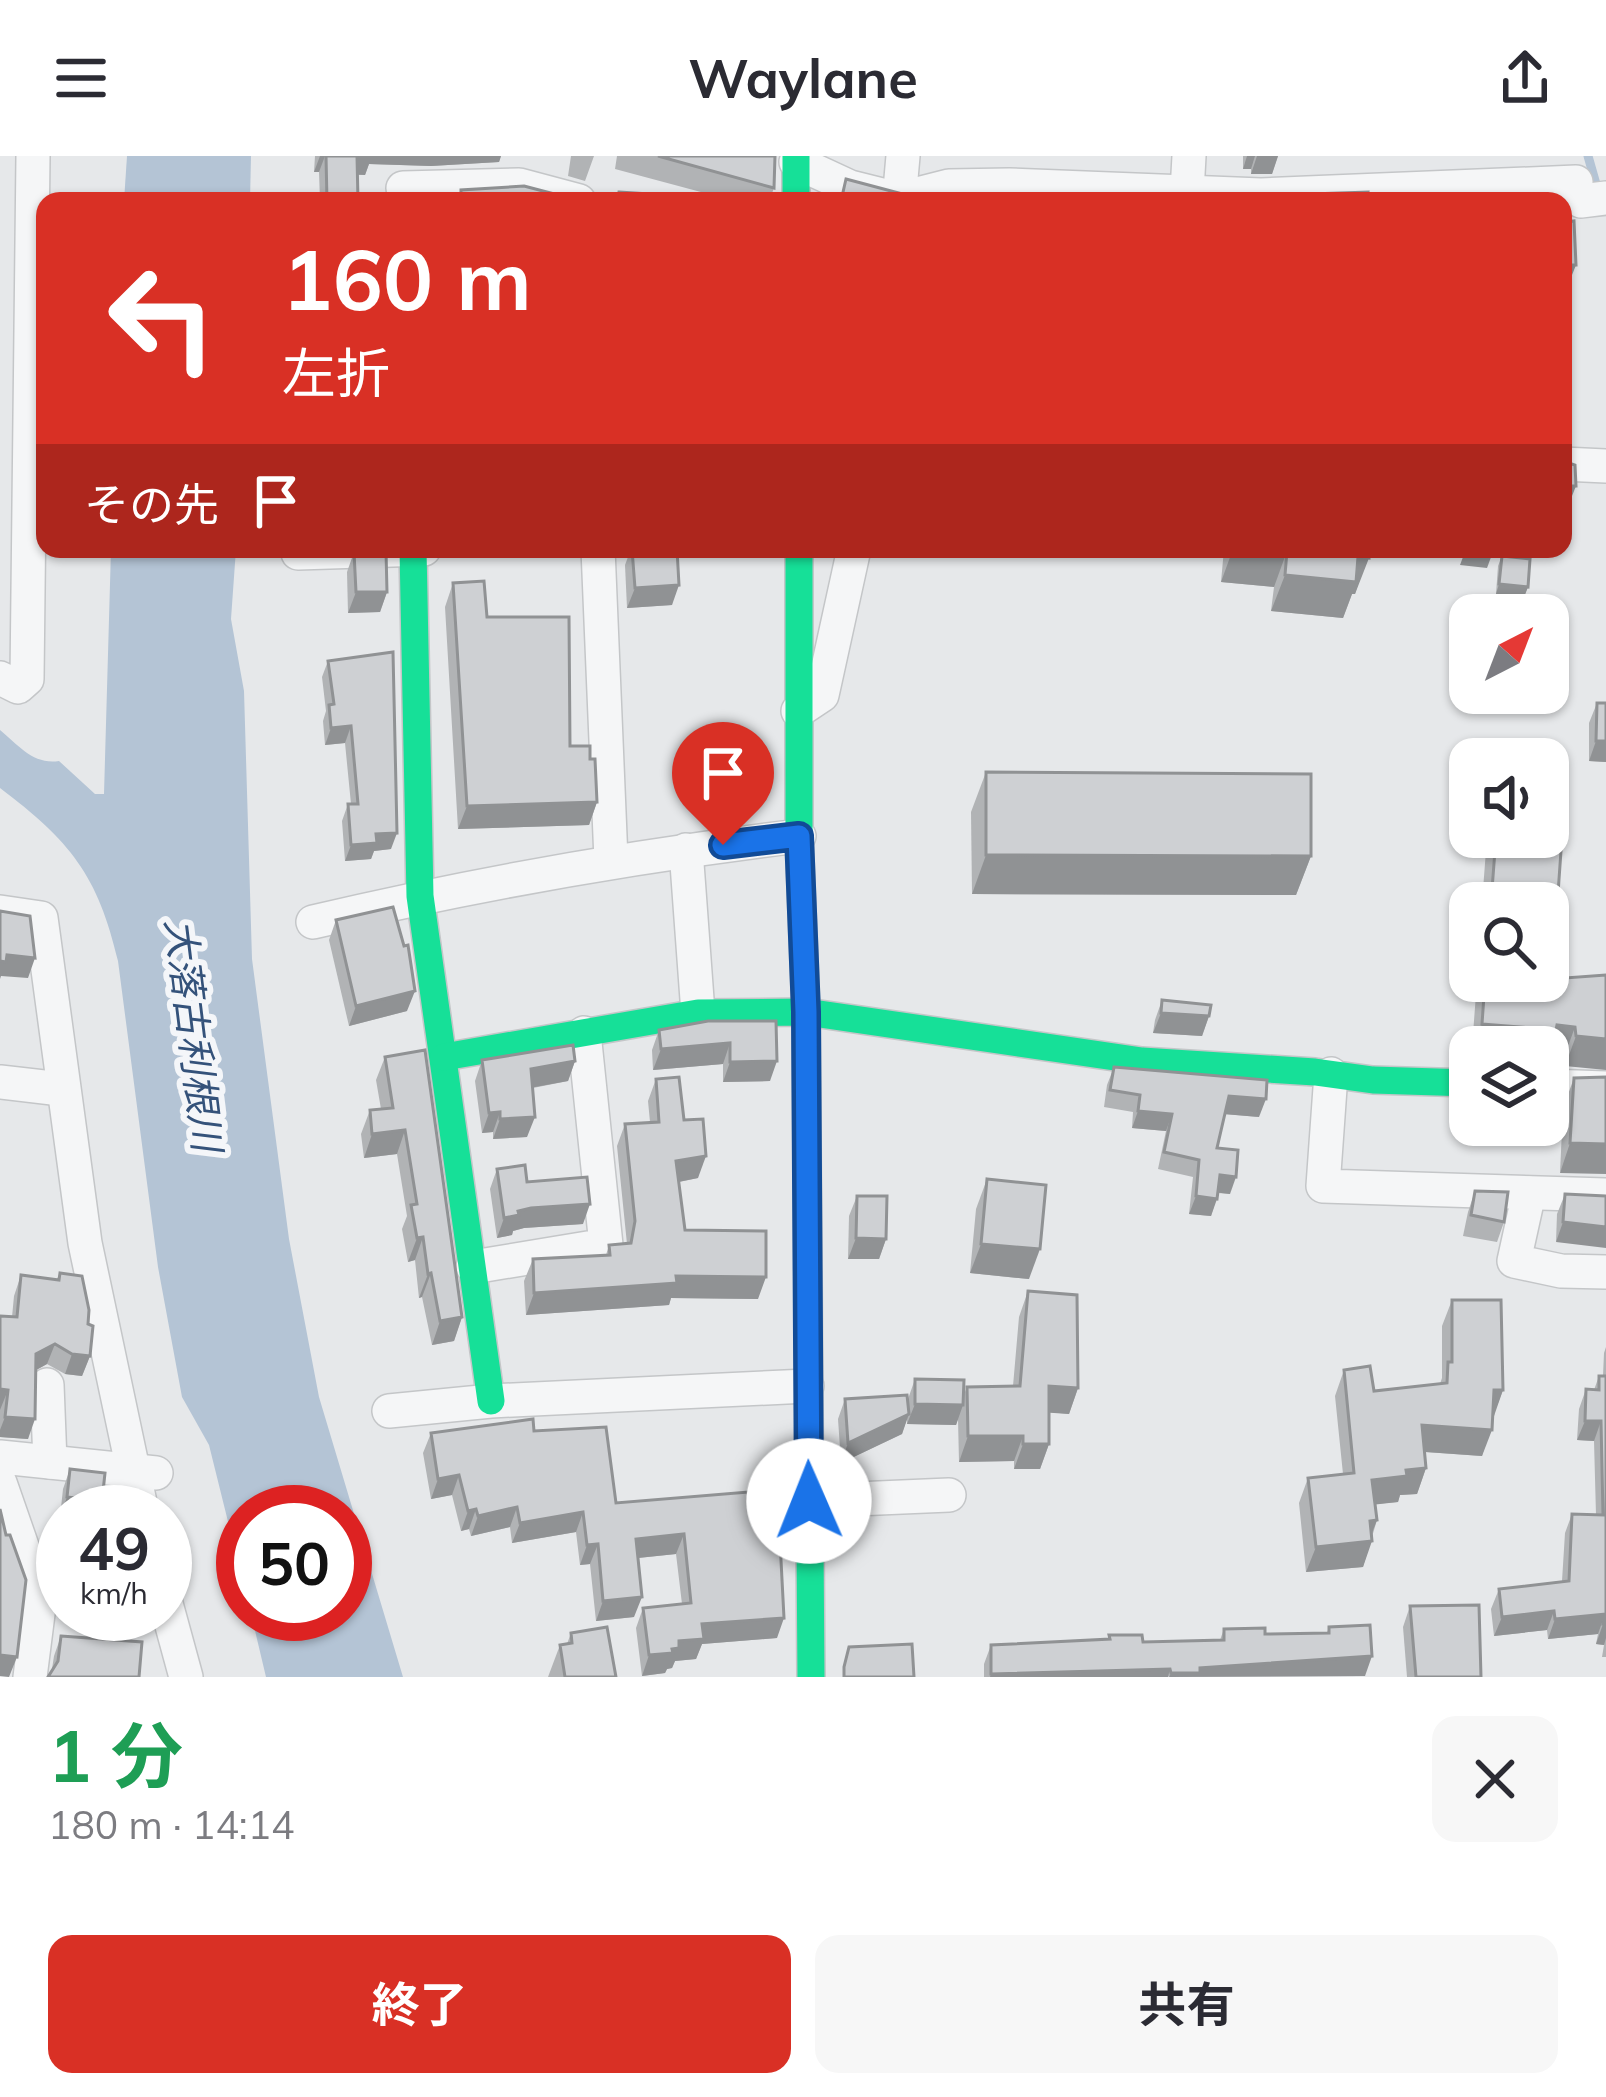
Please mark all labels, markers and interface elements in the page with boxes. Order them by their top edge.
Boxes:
text: Waylane [688,44,918,112]
icon: menu [48,45,114,111]
icon: share [1492,45,1558,111]
text: 160 m [282,226,532,331]
icon: left [84,240,240,396]
text: 左折 [282,339,390,407]
icon: arrive [243,468,309,534]
text: その先 [84,476,219,532]
north arrow [1449,594,1569,714]
map controls [1449,594,1569,1146]
pin [672,722,774,845]
button: sound [1449,738,1569,858]
icon: arrive [690,740,756,806]
button: search [1449,882,1569,1002]
water label: 大落古利根川 [156,916,234,1158]
button: layers [1449,1026,1569,1146]
position arrow [746,1438,872,1564]
speed limit sign: 50 [216,1485,372,1641]
text: 49 [78,1510,150,1585]
text: km/h [80,1574,148,1612]
text: 1 分 [48,1710,183,1800]
button: close [1432,1716,1558,1842]
text: 180 m · 14:14 [48,1800,294,1849]
button: 終了 [48,1935,791,2073]
button: 共有 [815,1935,1558,2073]

